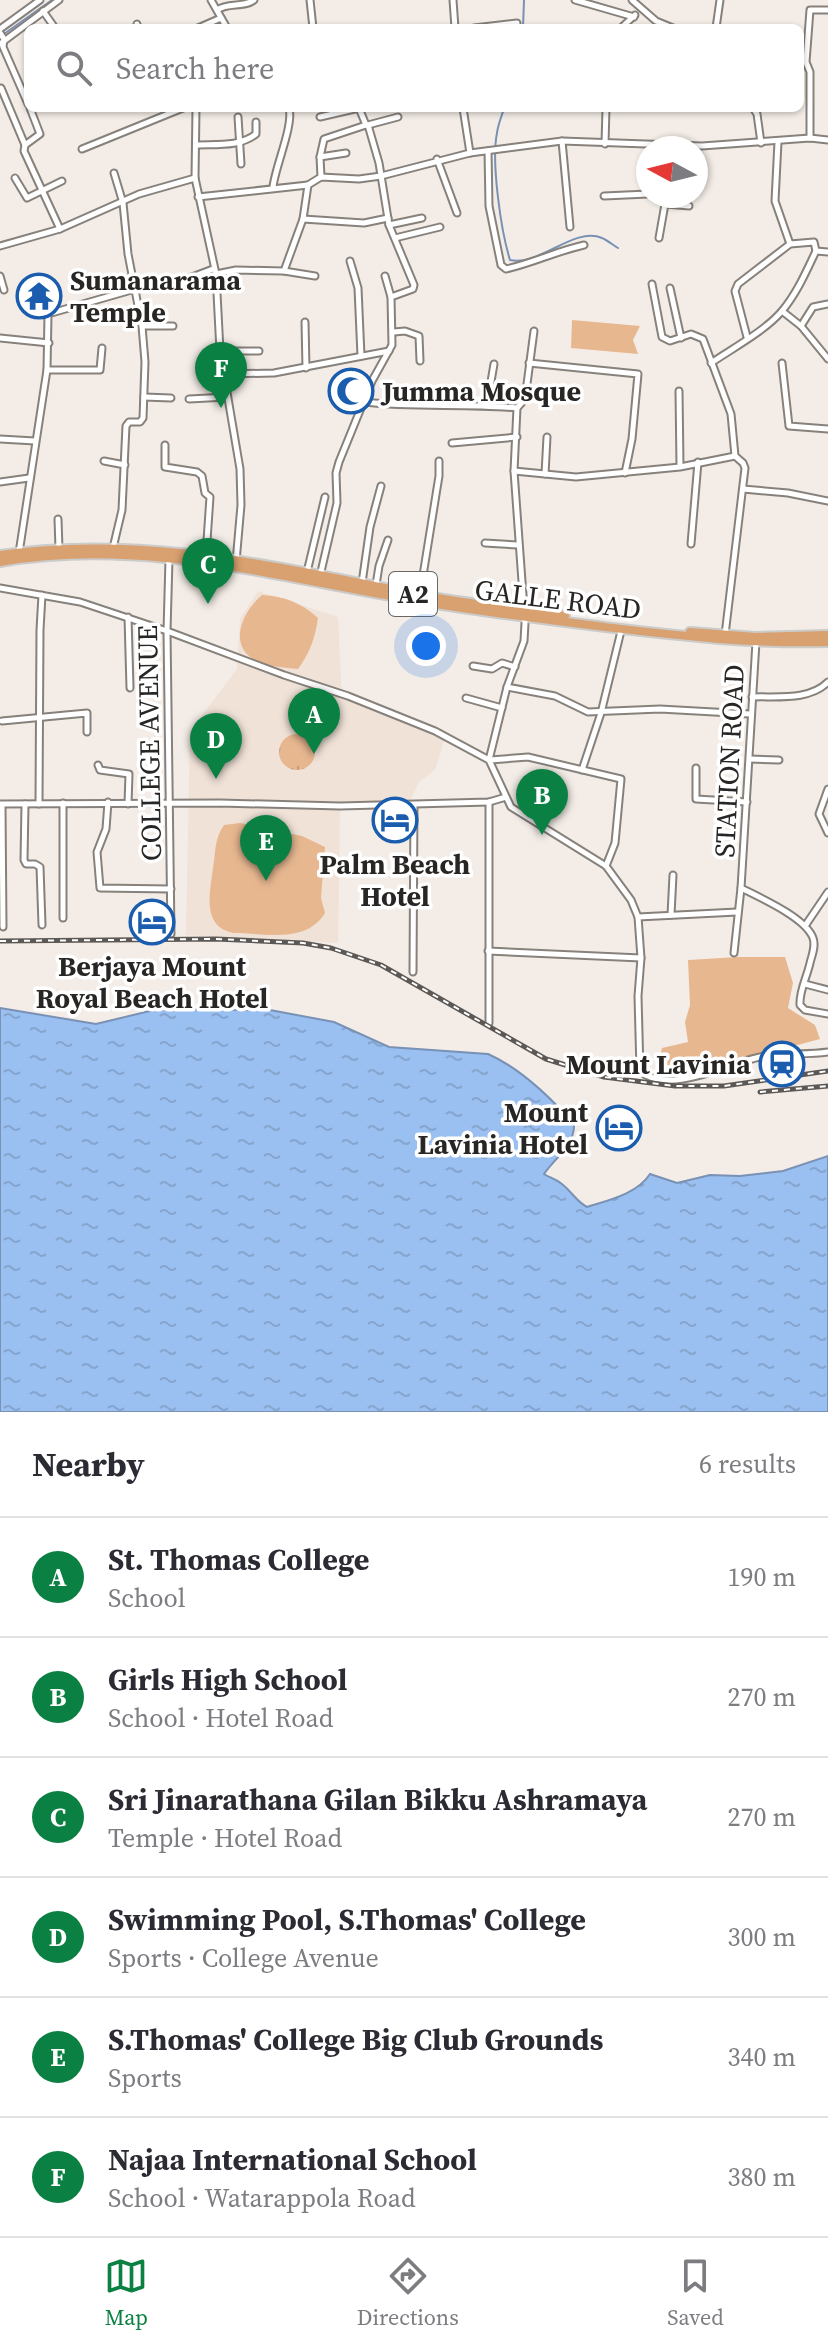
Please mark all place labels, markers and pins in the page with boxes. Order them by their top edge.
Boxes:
place label: Sumanarama Temple [70,261,241,331]
temple icon: Sumanarama Temple [15,272,63,320]
pin: F [195,342,247,408]
mosque icon: Jumma Mosque [327,367,375,415]
place label: Jumma Mosque [380,372,581,410]
pin: C [182,538,234,604]
pin: A [288,688,340,754]
pin: D [190,713,242,779]
pin: B [516,769,568,835]
hotel icon: Palm Beach Hotel [371,796,419,844]
pin: E [240,815,292,881]
place label: Palm Beach Hotel [320,845,470,915]
hotel icon: Berjaya Mount Royal Beach Hotel [128,898,176,946]
place label: Berjaya Mount Royal Beach Hotel [36,947,268,1017]
station icon: Mount Lavinia [758,1040,806,1088]
place label: Mount Lavinia [566,1045,751,1083]
place label: Mount Lavinia Hotel [417,1093,589,1163]
hotel icon: Mount Lavinia Hotel [595,1104,643,1152]

